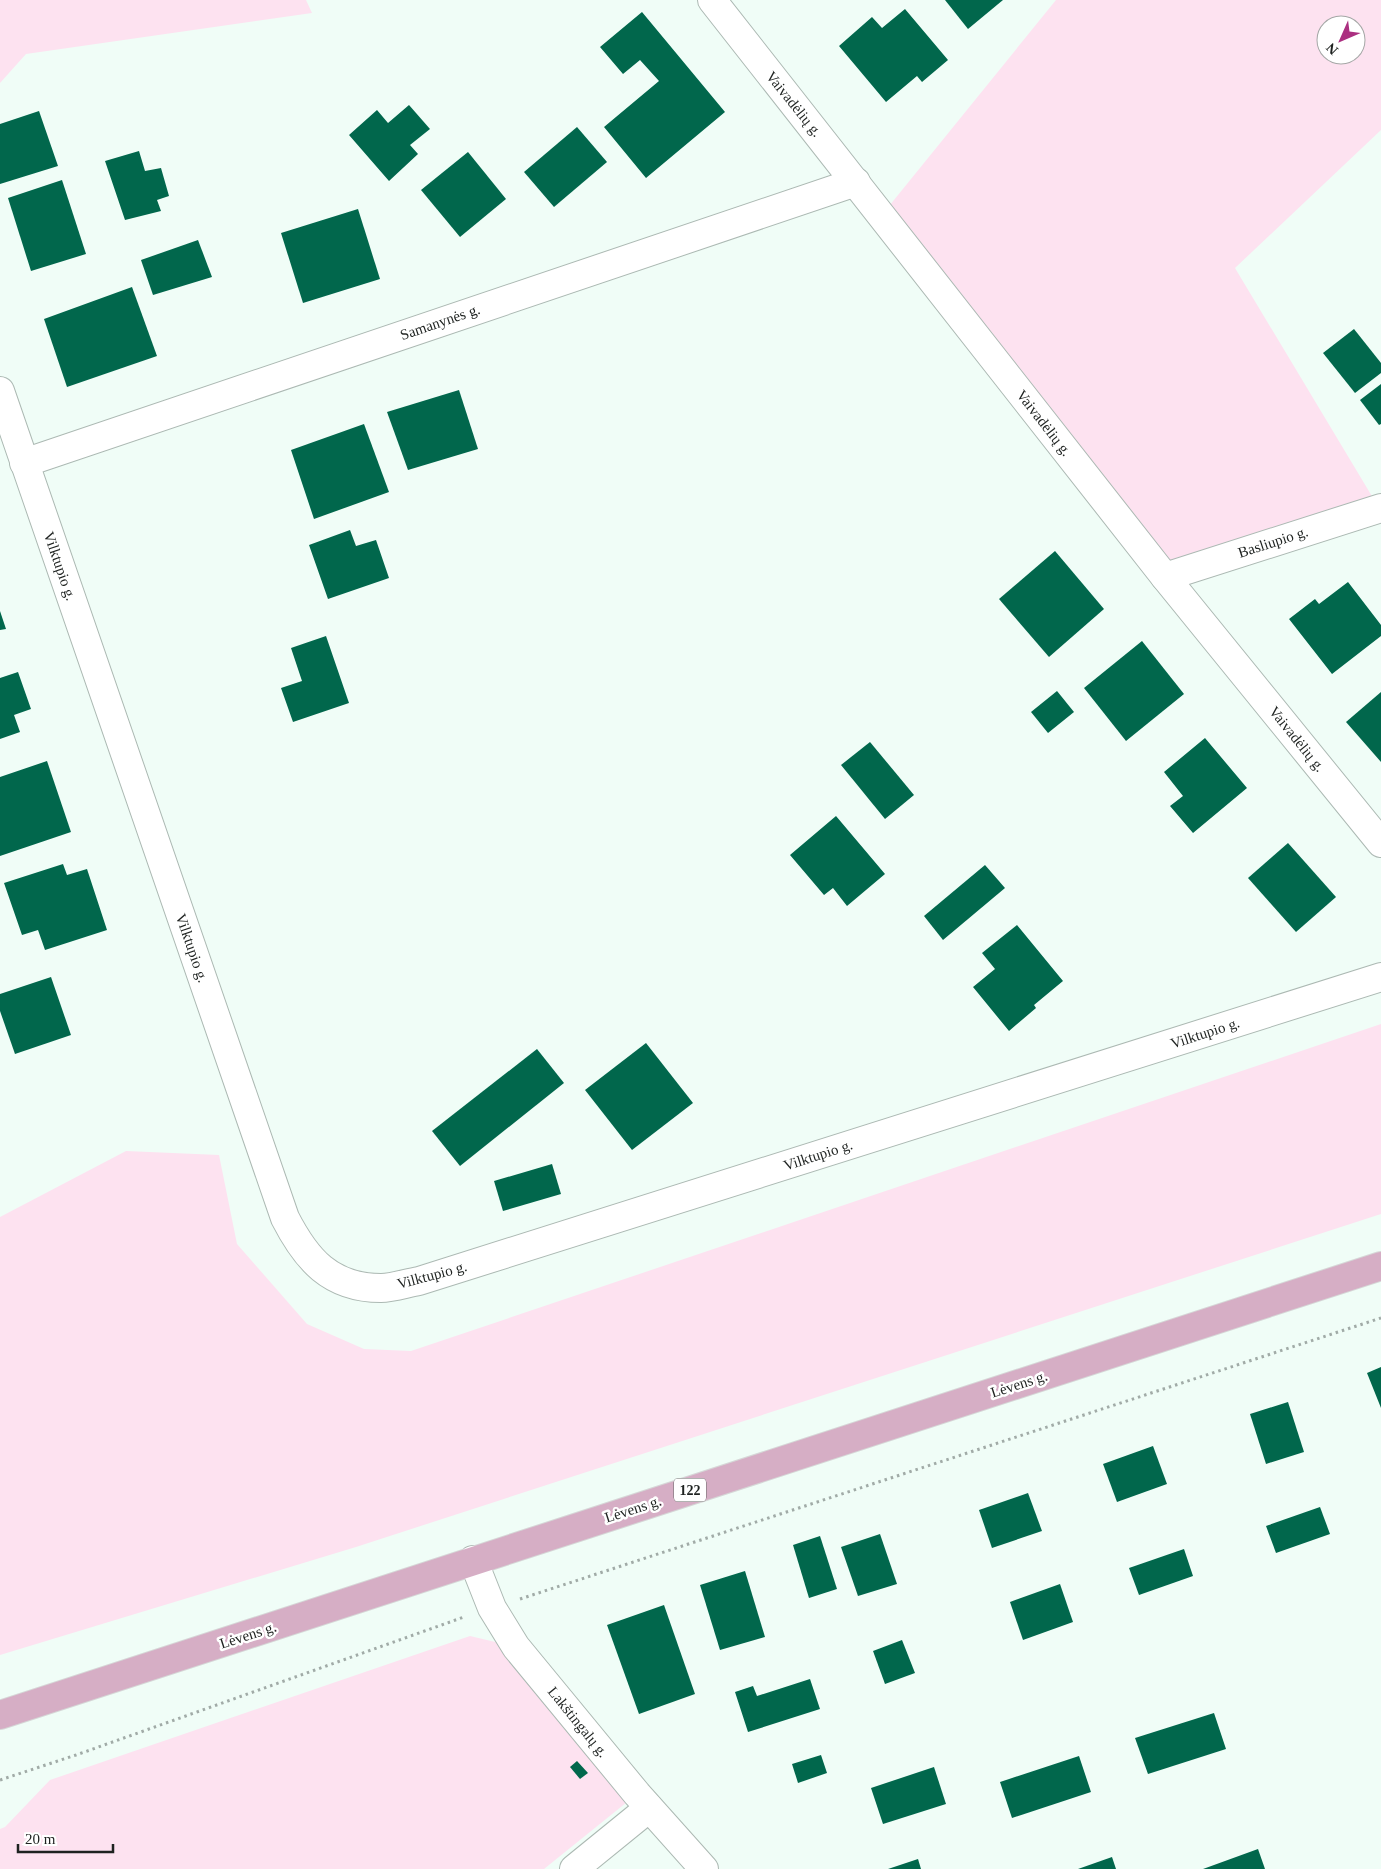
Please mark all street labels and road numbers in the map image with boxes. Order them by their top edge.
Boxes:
street label: Vaivadėlių g. [763,68,825,140]
street label: Samanynės g. [398,301,482,343]
street label: Vaivadėlių g. [1013,387,1075,459]
street label: Basliupio g. [1236,523,1310,561]
street label: Vilktupio g. [41,530,79,602]
street label: Vaivadėlių g. [1266,703,1328,775]
street label: Vilktupio g. [173,912,211,984]
street label: Vilktupio g. [1168,1014,1242,1052]
street label: Vilktupio g. [781,1136,855,1174]
street label: Vilktupio g. [395,1258,469,1292]
street label: Lėvens g. [989,1367,1049,1401]
road number: 122 [674,1478,706,1502]
street label: Lėvens g. [603,1492,663,1526]
street label: Lėvens g. [218,1618,278,1652]
street label: Lakštingalų g. [545,1684,611,1760]

